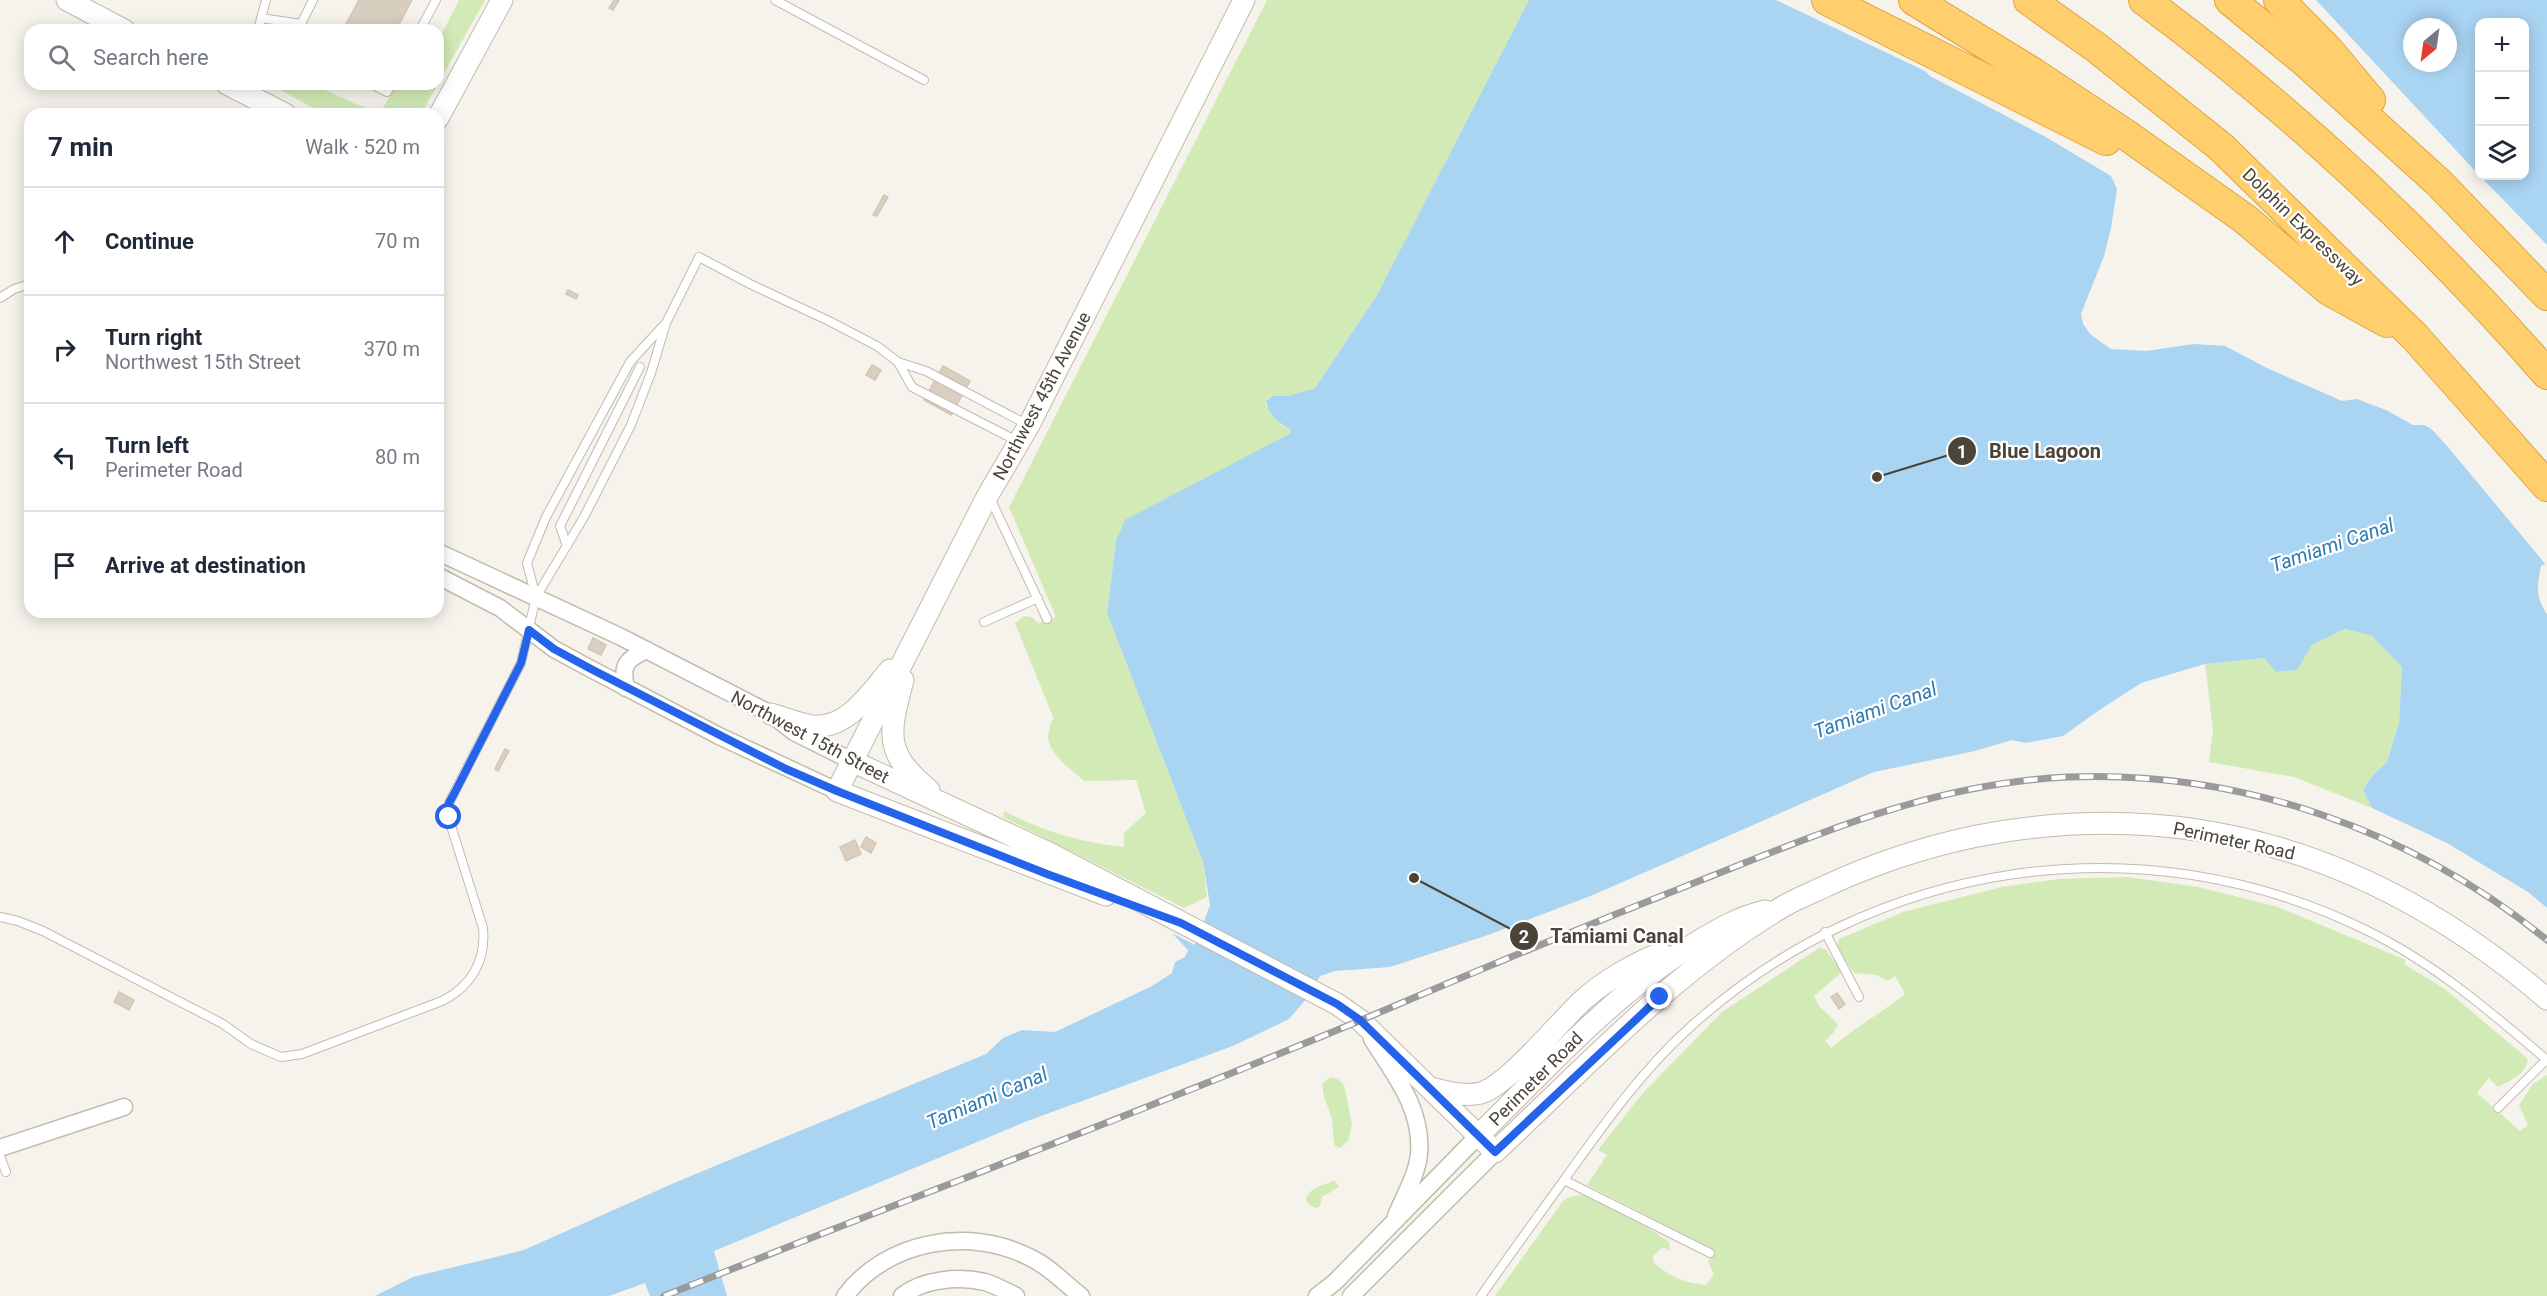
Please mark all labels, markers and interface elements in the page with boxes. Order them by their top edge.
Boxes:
north arrow [2403,18,2457,72]
map controls [2475,18,2529,180]
button: + [2475,18,2529,72]
search box [24,24,444,90]
icon: search [45,41,78,74]
text: Search here [93,45,209,70]
button: − [2475,72,2529,126]
button: layers [2475,126,2529,180]
text: 7 min [48,132,113,162]
text: Walk · 520 m [305,135,420,159]
street label: Dolphin Expressway [2238,163,2369,290]
icon: ahead [48,225,81,258]
text: Continue [105,229,194,254]
text: 70 m [375,229,420,253]
street label: Northwest 45th Avenue [988,308,1095,483]
text: Turn right [105,325,202,350]
icon: right [48,333,81,366]
text: 370 m [364,337,420,361]
text: Northwest 15th Street [105,350,301,374]
callout: Blue Lagoon [1947,432,2113,470]
text: Turn left [105,433,189,458]
text: Blue Lagoon [1989,439,2101,463]
icon: left [48,441,81,474]
text: 1 [1957,441,1967,462]
text: 80 m [375,445,420,469]
text: Perimeter Road [105,458,243,482]
water label: Tamiami Canal [2267,513,2397,577]
icon: arrive [48,549,81,582]
text: Arrive at destination [105,553,306,578]
water label: Tamiami Canal [1810,677,1940,743]
street label: Northwest 15th Street [728,686,893,787]
route start [435,803,461,829]
street label: Perimeter Road [2171,817,2297,864]
callout: Tamiami Canal [1509,917,1696,955]
text: Tamiami Canal [1550,924,1684,948]
text: 2 [1519,926,1529,947]
route end [1646,983,1672,1009]
street label: Perimeter Road [1484,1027,1587,1130]
water label: Tamiami Canal [923,1062,1051,1134]

